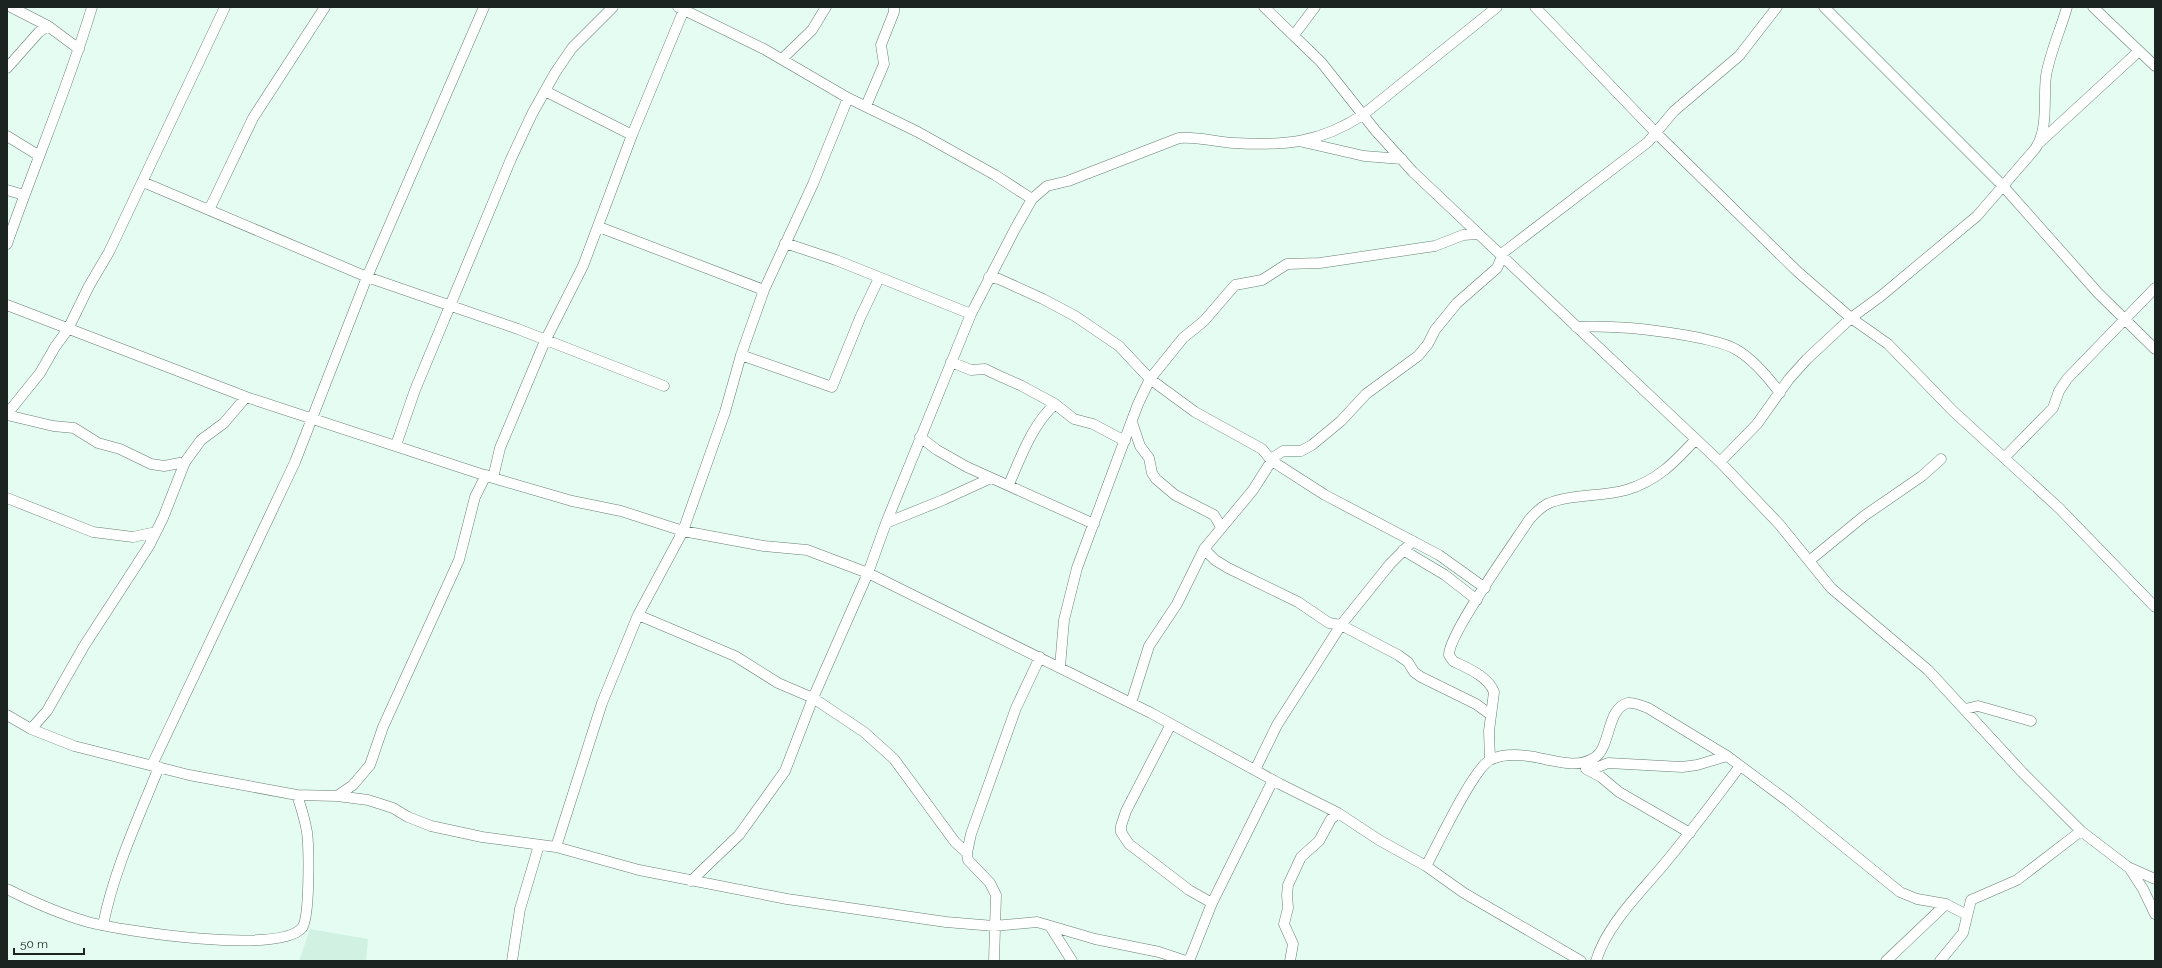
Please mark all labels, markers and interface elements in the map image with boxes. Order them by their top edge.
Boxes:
scale bar [14,930,84,956]
text: 50 m [20,937,48,951]

